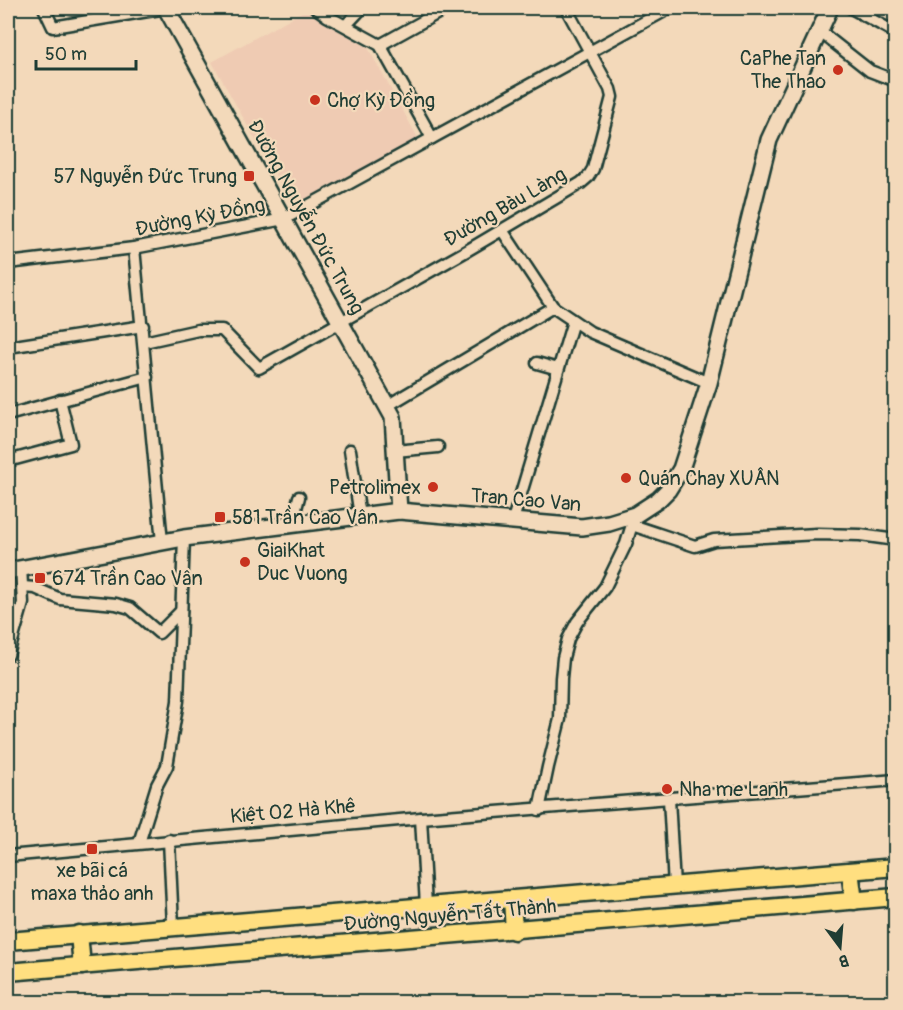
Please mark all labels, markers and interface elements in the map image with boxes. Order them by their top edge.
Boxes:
scale bar [36,33,136,71]
text: 50 m [45,43,87,66]
place label: CaPhe Tan The Thao [740,46,826,94]
marker: CaPhe Tan The Thao [831,63,845,77]
place label: Chợ Kỳ Đồng [327,88,435,113]
marker: Chợ Kỳ Đồng [308,93,322,107]
street label: Đường Nguyễn Đức Trung [242,115,370,319]
street label: Đường Bàu Làng [439,162,571,252]
place label: 57 Nguyễn Đức Trung [53,164,237,189]
marker: 57 Nguyễn Đức Trung [242,169,256,183]
street label: Đường Kỳ Đồng [133,192,267,242]
place label: Quán Chay XUÂN [638,466,779,491]
marker: Quán Chay XUÂN [619,471,633,485]
place label: Petrolimex [329,475,421,500]
marker: Petrolimex [426,480,440,494]
street label: Tran Cao Van [470,483,582,517]
place label: 581 Trần Cao Vân [232,505,378,530]
marker: 581 Trần Cao Vân [213,510,227,524]
place label: GiaiKhat Duc Vuong [257,538,348,586]
marker: GiaiKhat Duc Vuong [238,555,252,569]
place label: 674 Trần Cao Vân [52,566,203,591]
marker: 674 Trần Cao Vân [33,571,47,585]
place label: Nha me Lanh [679,777,788,802]
marker: Nha me Lanh [660,782,674,796]
street label: Kiệt 02 Hà Khê [229,793,357,829]
marker: xe bãi cá maxa thảo anh [85,842,99,856]
place label: xe bãi cá maxa thảo anh [31,858,153,906]
street label: Đường Nguyễn Tất Thành [343,893,557,937]
north arrow [810,917,870,977]
text: B [837,950,851,971]

